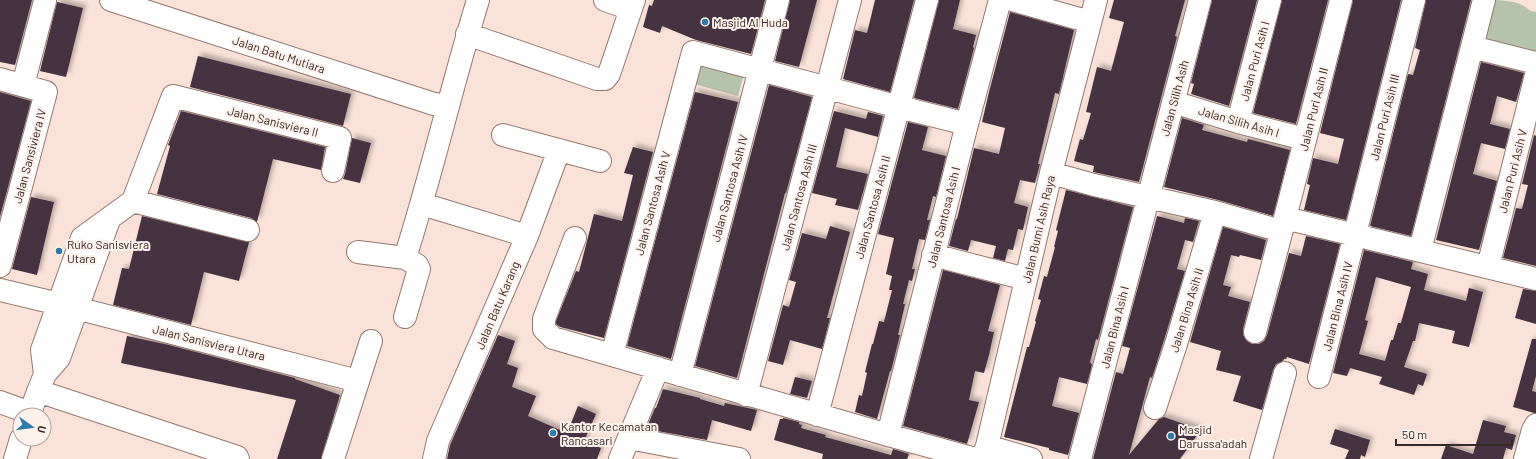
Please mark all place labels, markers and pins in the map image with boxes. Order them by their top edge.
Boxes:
place label: Masjid Al Huda [713,15,788,29]
marker: Masjid Al Huda [700,17,710,27]
place label: Ruko Sanisviera Utara [67,237,149,265]
marker: Ruko Sanisviera Utara [54,246,64,256]
place label: Kantor Kecamatan Rancasari [561,419,657,447]
place label: Masjid Darussa'adah [1179,422,1247,450]
marker: Kantor Kecamatan Rancasari [548,428,558,438]
marker: Masjid Darussa'adah [1166,431,1176,441]

